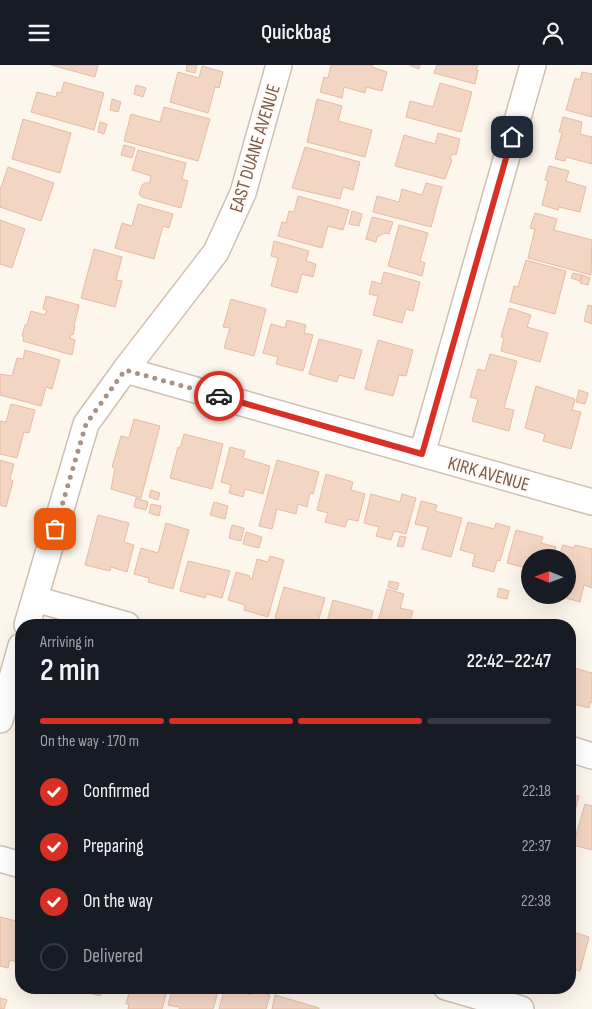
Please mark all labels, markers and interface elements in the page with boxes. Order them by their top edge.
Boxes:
icon: menu [25,19,53,47]
text: Quickbag [261,19,331,46]
icon: person [539,19,567,47]
street label: EAST DUANE AVENUE [225,82,286,215]
pin [491,116,533,158]
icon: home [498,123,526,151]
courier [194,371,244,421]
icon: car [205,382,233,410]
street label: KIRK AVENUE [445,452,532,497]
pin [34,508,76,550]
icon: bag [41,515,69,543]
north arrow [521,549,576,604]
map controls [521,549,576,604]
text: Arriving in [40,633,94,652]
text: 22:42–22:47 [467,650,551,673]
text: 2 min [40,651,100,690]
text: On the way · 170 m [40,732,139,751]
icon: check [40,778,68,806]
text: Confirmed [83,780,150,803]
text: 22:18 [522,782,551,801]
icon: check [40,833,68,861]
text: Preparing [83,835,144,858]
text: 22:37 [522,837,551,856]
icon: check [40,888,68,916]
text: On the way [83,890,153,913]
text: 22:38 [521,892,551,911]
text: Delivered [83,945,143,968]

